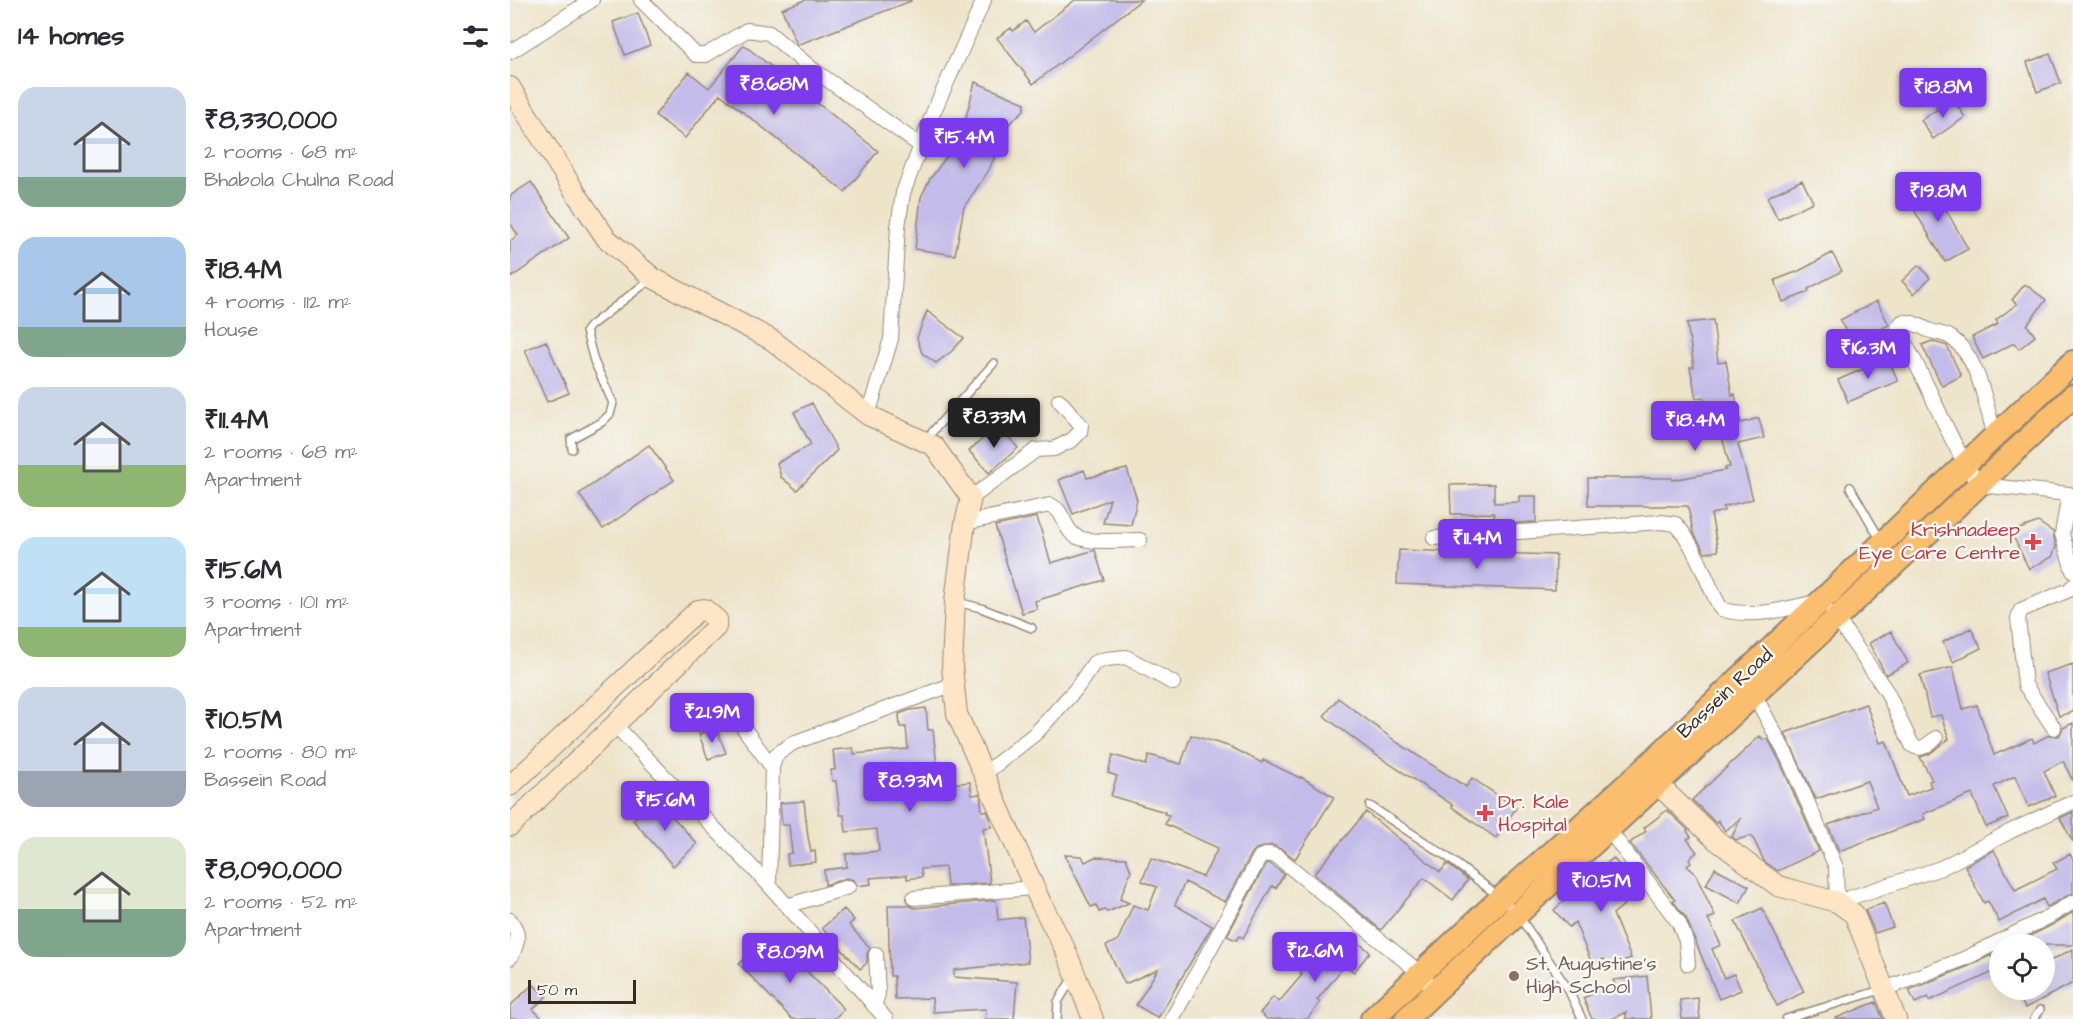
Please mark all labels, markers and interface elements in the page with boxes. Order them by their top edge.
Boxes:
text: 14 homes [18,18,124,54]
icon: filters [459,20,492,53]
pin: ₹8.68M [725,65,823,116]
pin: ₹18.8M [1894,68,1992,119]
text: ₹8.68M [739,70,809,98]
text: ₹18.8M [1913,73,1973,101]
text: ₹8,330,000 [204,102,337,138]
icon: home [66,111,138,183]
pin: ₹15.4M [915,118,1013,169]
text: ₹15.4M [933,123,995,151]
text: 2 rooms · 68 m² [204,138,358,166]
text: Bhabola Chulna Road [204,166,394,194]
pin: ₹19.8M [1889,172,1987,223]
text: ₹19.8M [1909,177,1967,205]
text: ₹18.4M [204,252,282,288]
icon: home [66,261,138,333]
text: 4 rooms · 112 m² [204,288,351,316]
text: House [204,316,258,344]
pin: ₹16.3M [1819,329,1917,380]
text: ₹16.3M [1840,334,1896,362]
pin: ₹8.33M [945,398,1043,449]
pin: ₹18.4M [1646,401,1744,452]
text: ₹11.4M [204,402,268,438]
text: ₹8.33M [962,403,1026,431]
text: ₹18.4M [1665,406,1725,434]
icon: home [66,411,138,483]
text: 2 rooms · 68 m² [204,438,358,466]
text: Apartment [204,466,302,494]
place label: Krishnadeep Eye Care Centre [1859,516,2020,568]
pin: ₹11.4M [1428,519,1526,570]
text: ₹11.4M [1452,524,1502,552]
marker: Krishnadeep Eye Care Centre [2024,533,2042,551]
text: ₹15.6M [204,552,282,588]
icon: home [66,561,138,633]
text: 3 rooms · 101 m² [204,588,349,616]
text: Apartment [204,616,302,644]
street label: Bassein Road [1671,641,1779,745]
pin: ₹21.9M [663,693,761,744]
text: ₹21.9M [684,698,740,726]
text: ₹10.5M [204,702,282,738]
icon: home [66,711,138,783]
text: 2 rooms · 80 m² [204,738,358,766]
pin: ₹8.93M [861,762,959,813]
text: Bassein Road [204,766,326,794]
text: ₹8.93M [877,767,943,795]
pin: ₹15.6M [616,781,714,832]
text: ₹15.6M [635,786,695,814]
place label: Dr. Kale Hospital [1498,788,1569,839]
marker: Dr. Kale Hospital [1476,804,1494,822]
text: ₹8,090,000 [204,852,342,888]
icon: home [66,861,138,933]
pin: ₹10.5M [1552,862,1650,913]
text: ₹10.5M [1571,867,1631,895]
text: 2 rooms · 52 m² [204,888,358,916]
text: Apartment [204,916,302,944]
pin: ₹12.6M [1266,932,1364,983]
pin: ₹8.09M [741,933,839,984]
map controls [1989,934,2055,1000]
button: locate [1989,934,2055,1000]
text: ₹12.6M [1286,937,1344,965]
text: ₹8.09M [756,938,824,966]
place label: St. Augustine's High School [1526,950,1656,1002]
marker: St. Augustine's High School [1507,969,1521,983]
scale bar [528,977,636,1004]
text: 50 m [537,979,577,1001]

